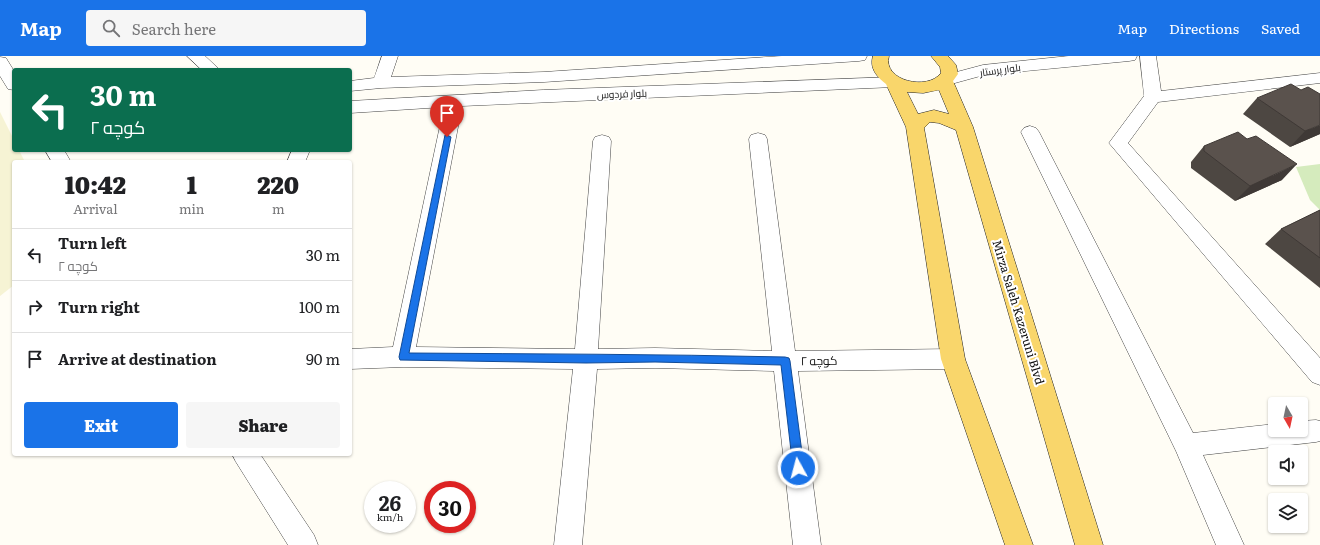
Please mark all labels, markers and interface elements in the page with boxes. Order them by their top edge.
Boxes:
search box [86,10,366,46]
text: Map [20,14,62,42]
icon: search [100,17,122,39]
text: Search here [132,17,216,40]
text: Map [1117,18,1147,38]
text: Directions [1169,18,1239,38]
text: Saved [1261,18,1300,38]
street label: بلوار پرستار [978,59,1021,79]
text: 30 m [90,73,156,115]
icon: left [24,84,76,136]
street label: بلوار فردوس [597,85,647,101]
pin [430,96,464,137]
icon: arrive [436,102,458,124]
text: کوچه ۲ [90,113,145,140]
text: 10:42 [65,166,126,201]
text: 1 [187,166,197,201]
text: 220 [257,166,299,201]
text: Arrival [73,199,118,218]
text: min [179,199,204,218]
text: m [272,199,285,218]
text: Turn left [58,231,127,254]
street label: Mirza Saleh Kazeruni Blvd [988,237,1050,387]
text: 30 m [306,243,340,266]
icon: left [24,244,46,266]
text: کوچه ۲ [58,256,98,275]
text: Turn right [58,295,140,318]
text: 100 m [299,295,340,318]
icon: right [24,296,46,318]
text: Arrive at destination [58,347,217,370]
text: 90 m [306,347,340,370]
icon: arrive [24,348,46,370]
street label: کوچه ۲ [800,351,838,370]
north arrow [1268,397,1308,437]
map controls [1268,397,1308,533]
button: Exit [24,402,178,448]
button: Share [186,402,340,448]
button: sound [1268,445,1308,485]
position arrow [777,447,819,489]
speed limit sign: 30 [424,481,476,533]
text: 26 [379,487,401,517]
button: layers [1268,493,1308,533]
text: km/h [377,509,403,524]

